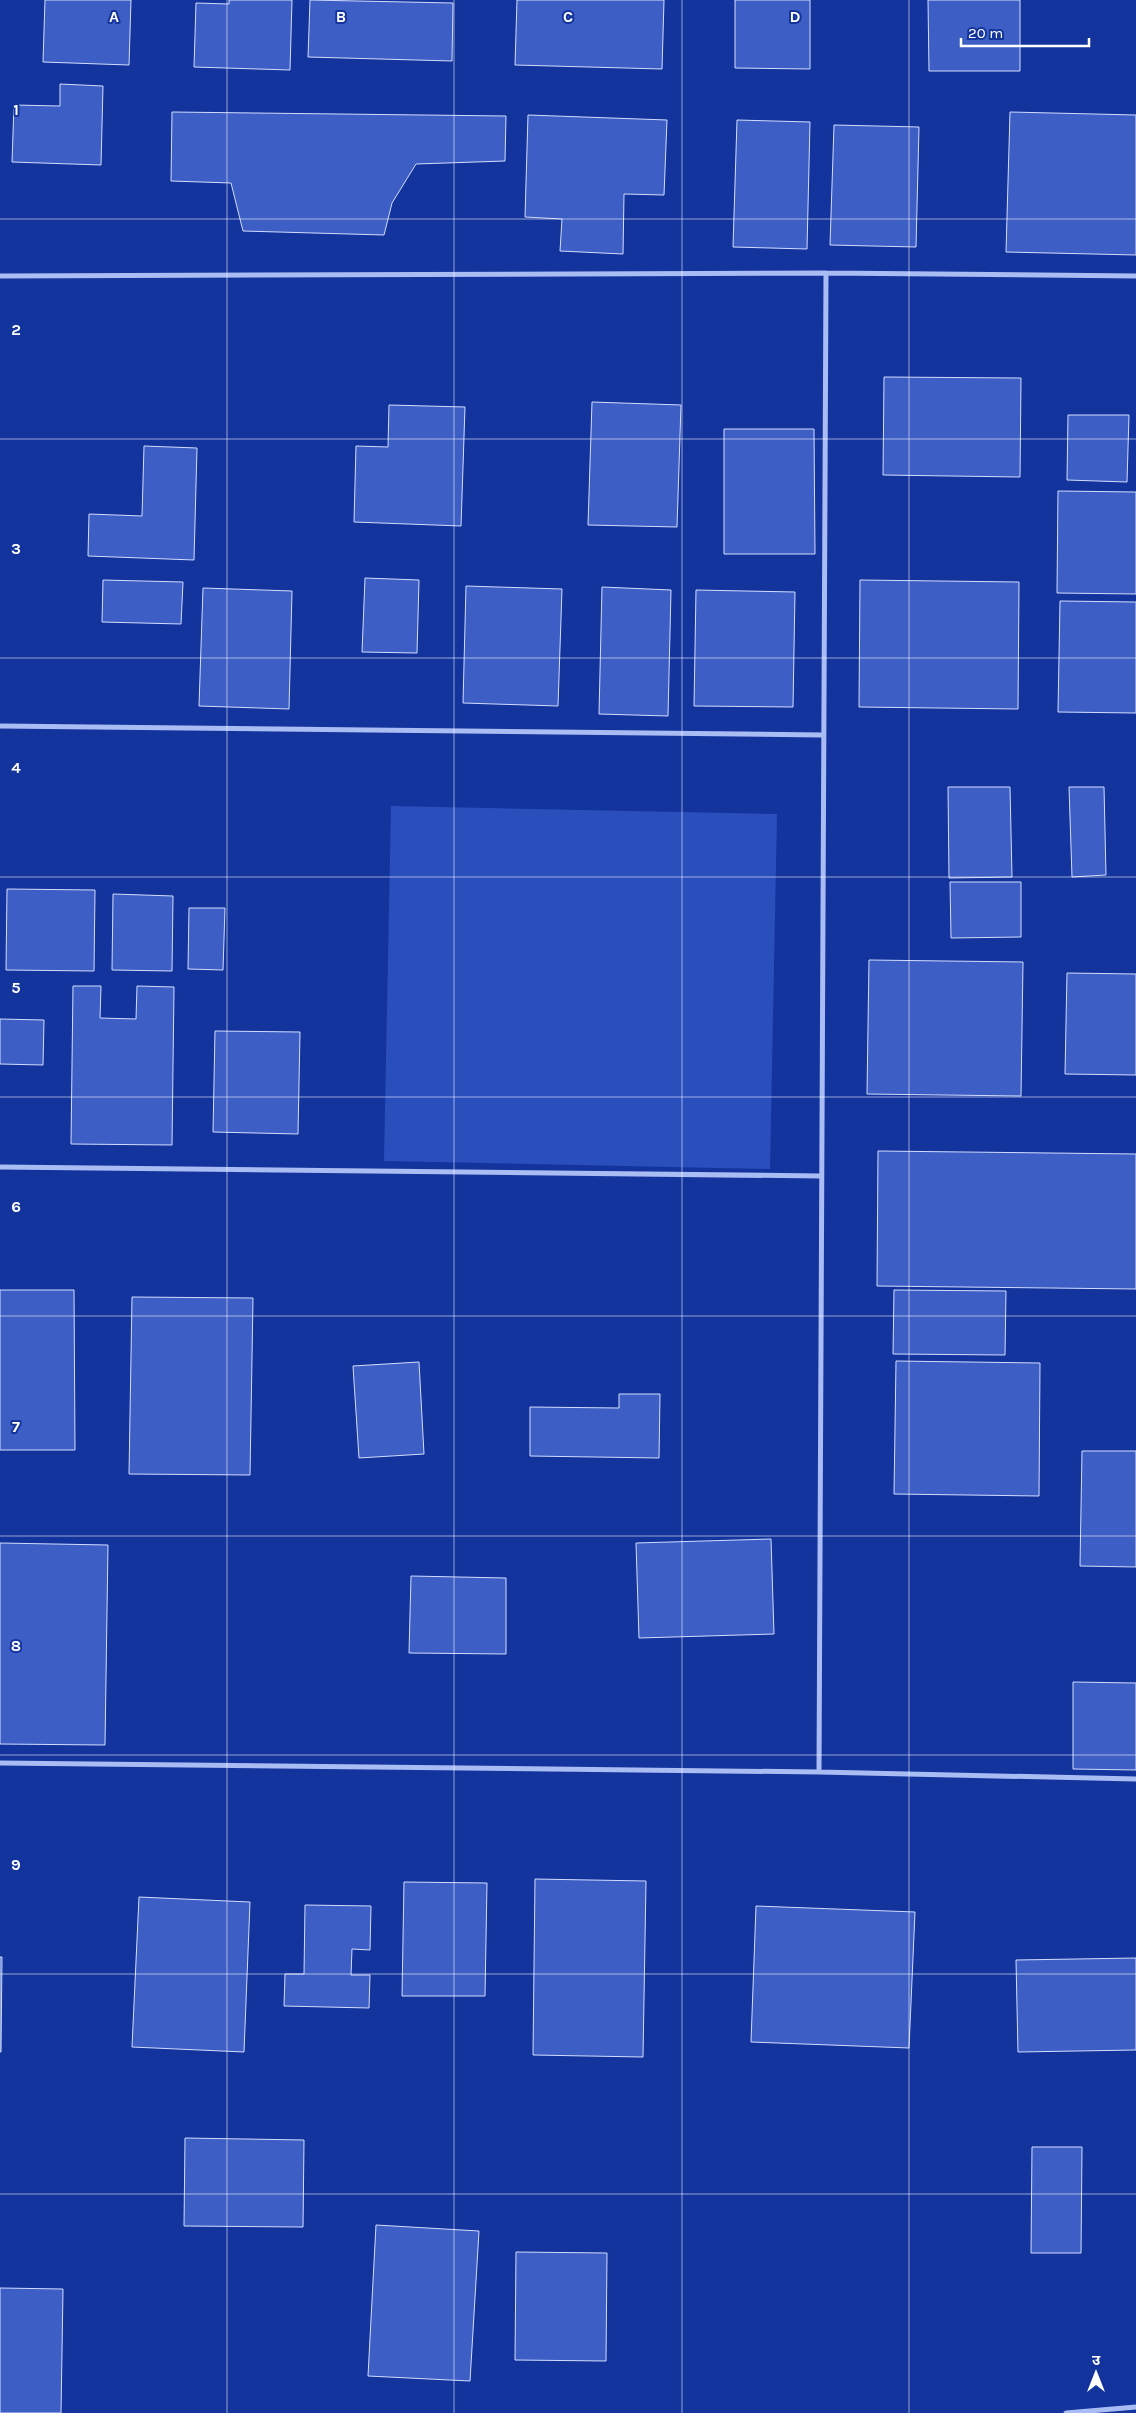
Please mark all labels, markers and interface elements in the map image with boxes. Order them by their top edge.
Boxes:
text: A [109,7,119,26]
text: B [336,7,346,26]
text: C [563,7,573,26]
text: D [790,7,801,26]
scale bar [961,15,1088,47]
text: 20 m [968,24,1003,42]
text: 1 [13,100,19,119]
text: 2 [11,320,21,339]
text: 3 [11,539,21,558]
text: 4 [11,758,21,777]
text: 5 [11,978,21,997]
text: 6 [11,1197,21,1216]
text: 7 [12,1417,20,1436]
text: 8 [11,1636,21,1655]
text: 9 [11,1855,21,1874]
north arrow [1071,2348,1121,2398]
text: उ [1092,2352,1101,2369]

